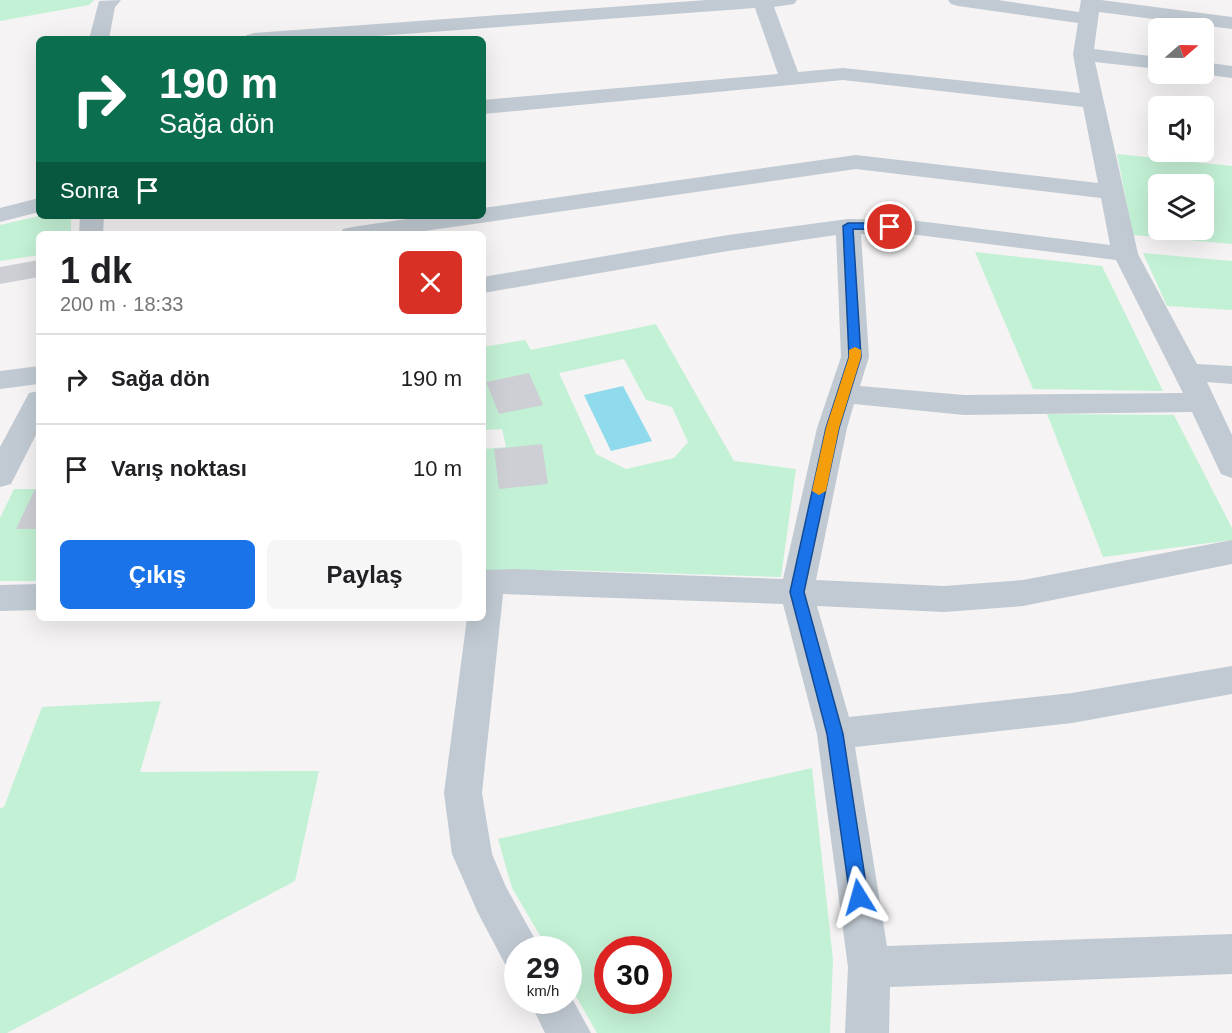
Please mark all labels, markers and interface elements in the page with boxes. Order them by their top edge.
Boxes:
north arrow [1148,18,1214,84]
map controls [1148,18,1214,240]
icon: right [60,60,138,138]
text: 190 m [159,60,278,107]
button: sound [1148,96,1214,162]
text: Sağa dön [159,109,275,139]
icon: arrive [131,174,164,207]
button: layers [1148,174,1214,240]
text: Sonra [60,178,119,203]
pin [864,201,915,252]
icon: arrive [873,210,906,243]
text: 1 dk [60,250,132,291]
button: close [399,251,462,314]
text: 200 m · 18:33 [60,293,183,315]
icon: right [60,363,93,396]
text: Sağa dön [111,366,210,391]
text: 190 m [401,366,462,391]
icon: arrive [60,453,93,486]
text: Varış noktası [111,456,247,481]
text: 10 m [413,456,462,481]
button: Çıkış [60,540,255,609]
button: Paylaş [267,540,462,609]
position arrow [827,865,891,929]
speed limit sign: 30 [594,936,672,1014]
text: 29 [526,951,560,984]
text: km/h [527,982,559,999]

